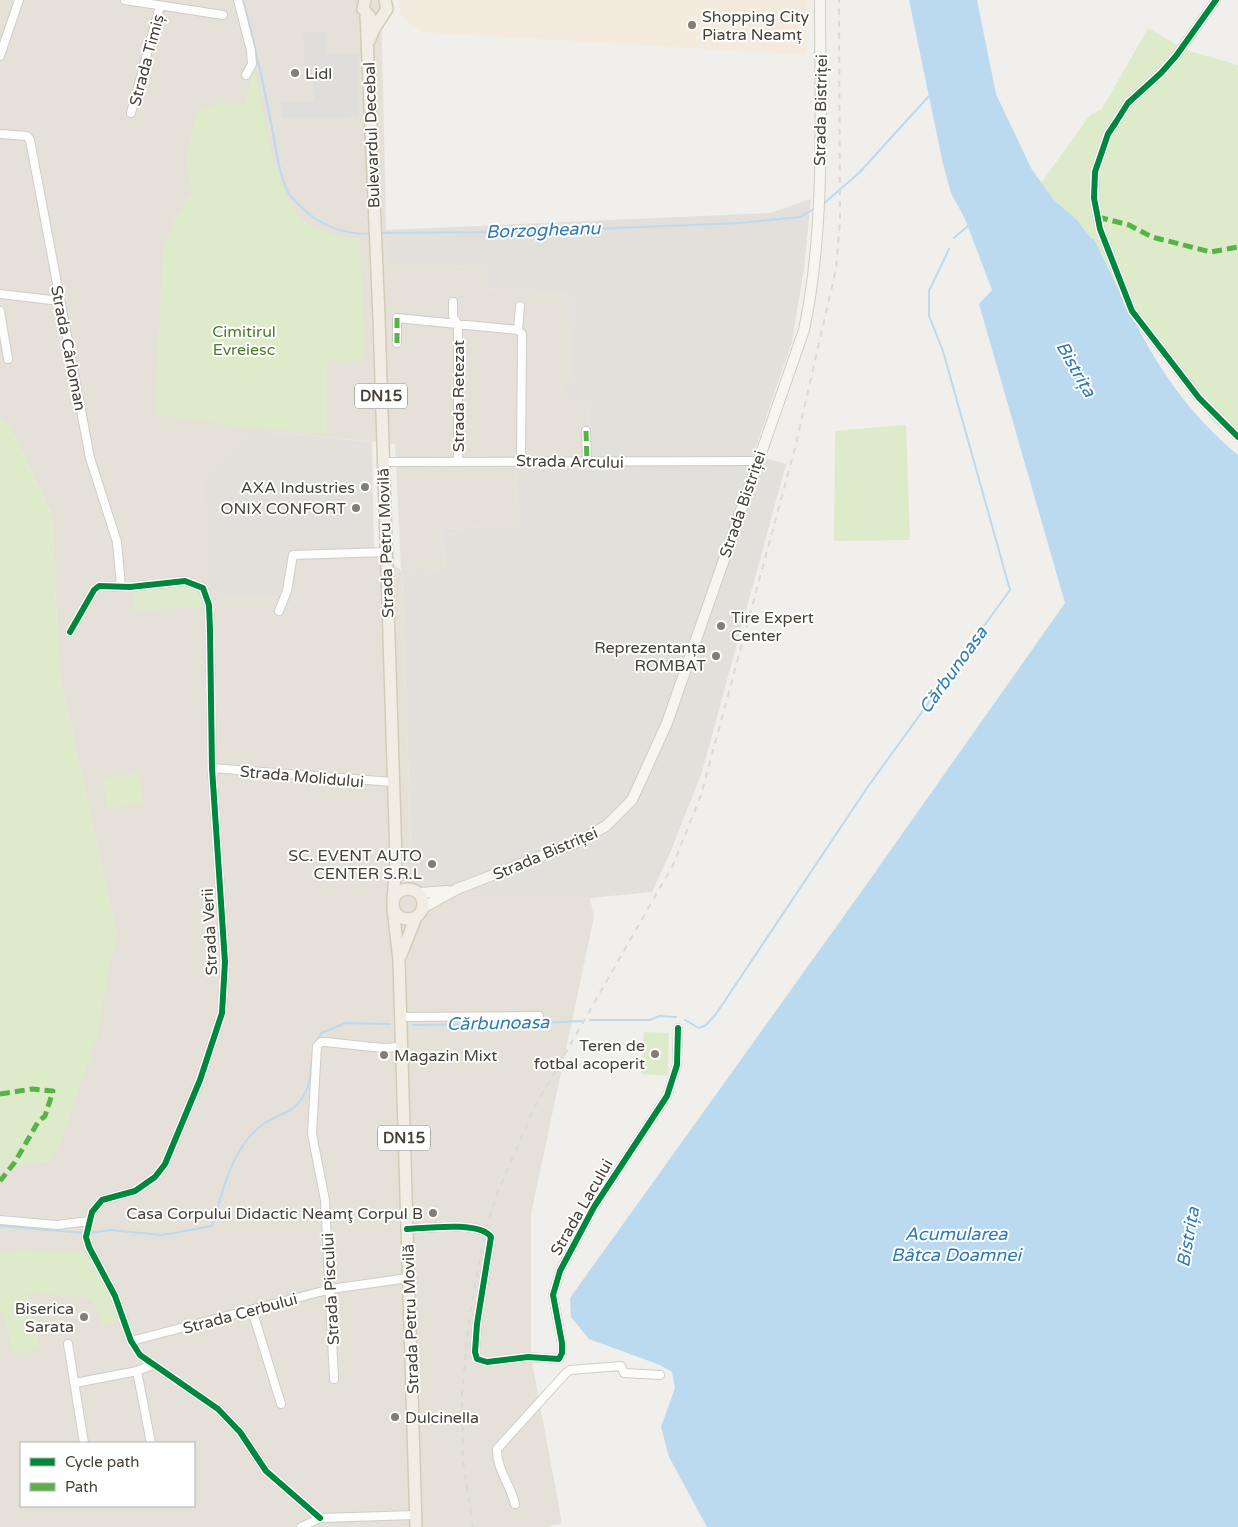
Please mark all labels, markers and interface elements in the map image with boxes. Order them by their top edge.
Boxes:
place label: Shopping City Piatra Neamț [702,7,810,45]
street label: Strada Timiș [125,12,169,108]
marker: Shopping City Piatra Neamț [686,19,698,31]
street label: Strada Bistriței [810,54,832,166]
street label: Bulevardul Decebal [359,62,385,208]
place label: Lidl [305,64,332,84]
marker: Lidl [289,67,301,79]
water label: Borzogheanu [485,217,602,243]
street label: Strada Cârloman [46,284,90,413]
park label: Cimitirul Evreiesc [212,322,276,360]
water label: Bistrița [1051,337,1101,402]
street label: Strada Retezat [449,340,469,452]
road number: DN15 [355,384,407,408]
street label: Strada Bistriței [715,448,771,560]
street label: Strada Arcului [516,451,624,473]
street label: Strada Petru Movilă [373,468,399,618]
place label: AXA Industries [241,478,355,498]
marker: AXA Industries [359,481,371,493]
place label: ONIX CONFORT [221,499,346,519]
marker: ONIX CONFORT [350,502,362,514]
place label: Tire Expert Center [731,608,814,646]
marker: Tire Expert Center [715,620,727,632]
water label: Cărbunoasa [914,621,993,718]
place label: Reprezentanța ROMBAT [594,638,706,676]
marker: Reprezentanța ROMBAT [710,650,722,662]
street label: Strada Molidului [239,762,365,792]
street label: Strada Bistriței [490,823,601,885]
place label: SC. EVENT AUTO CENTER S.R.L [288,846,422,884]
marker: SC. EVENT AUTO CENTER S.R.L [426,858,438,870]
street label: Strada Verii [198,888,222,976]
water label: Cărbunoasa [447,1011,550,1035]
place label: Teren de fotbal acoperit [534,1036,645,1074]
place label: Magazin Mixt [394,1046,497,1066]
marker: Teren de fotbal acoperit [649,1048,661,1060]
marker: Magazin Mixt [378,1049,390,1061]
road number: DN15 [378,1126,430,1150]
street label: Strada Lacului [546,1156,618,1259]
place label: Casa Corpului Didactic Neamţ Corpul B [126,1204,423,1224]
water label: Bistrița [1172,1204,1204,1269]
marker: Casa Corpului Didactic Neamţ Corpul B [427,1207,439,1219]
water label: Acumularea Bâtca Doamnei [891,1223,1023,1266]
street label: Strada Piscului [318,1232,344,1346]
street label: Strada Petru Movilă [398,1244,424,1394]
street label: Strada Cerbului [181,1289,300,1339]
place label: Biserica Sarata [15,1299,74,1337]
marker: Biserica Sarata [78,1311,90,1323]
place label: Dulcinella [405,1408,479,1428]
marker: Dulcinella [389,1411,401,1423]
legend [20,1442,195,1507]
text: Cycle path [65,1453,139,1471]
text: Path [65,1478,98,1496]

